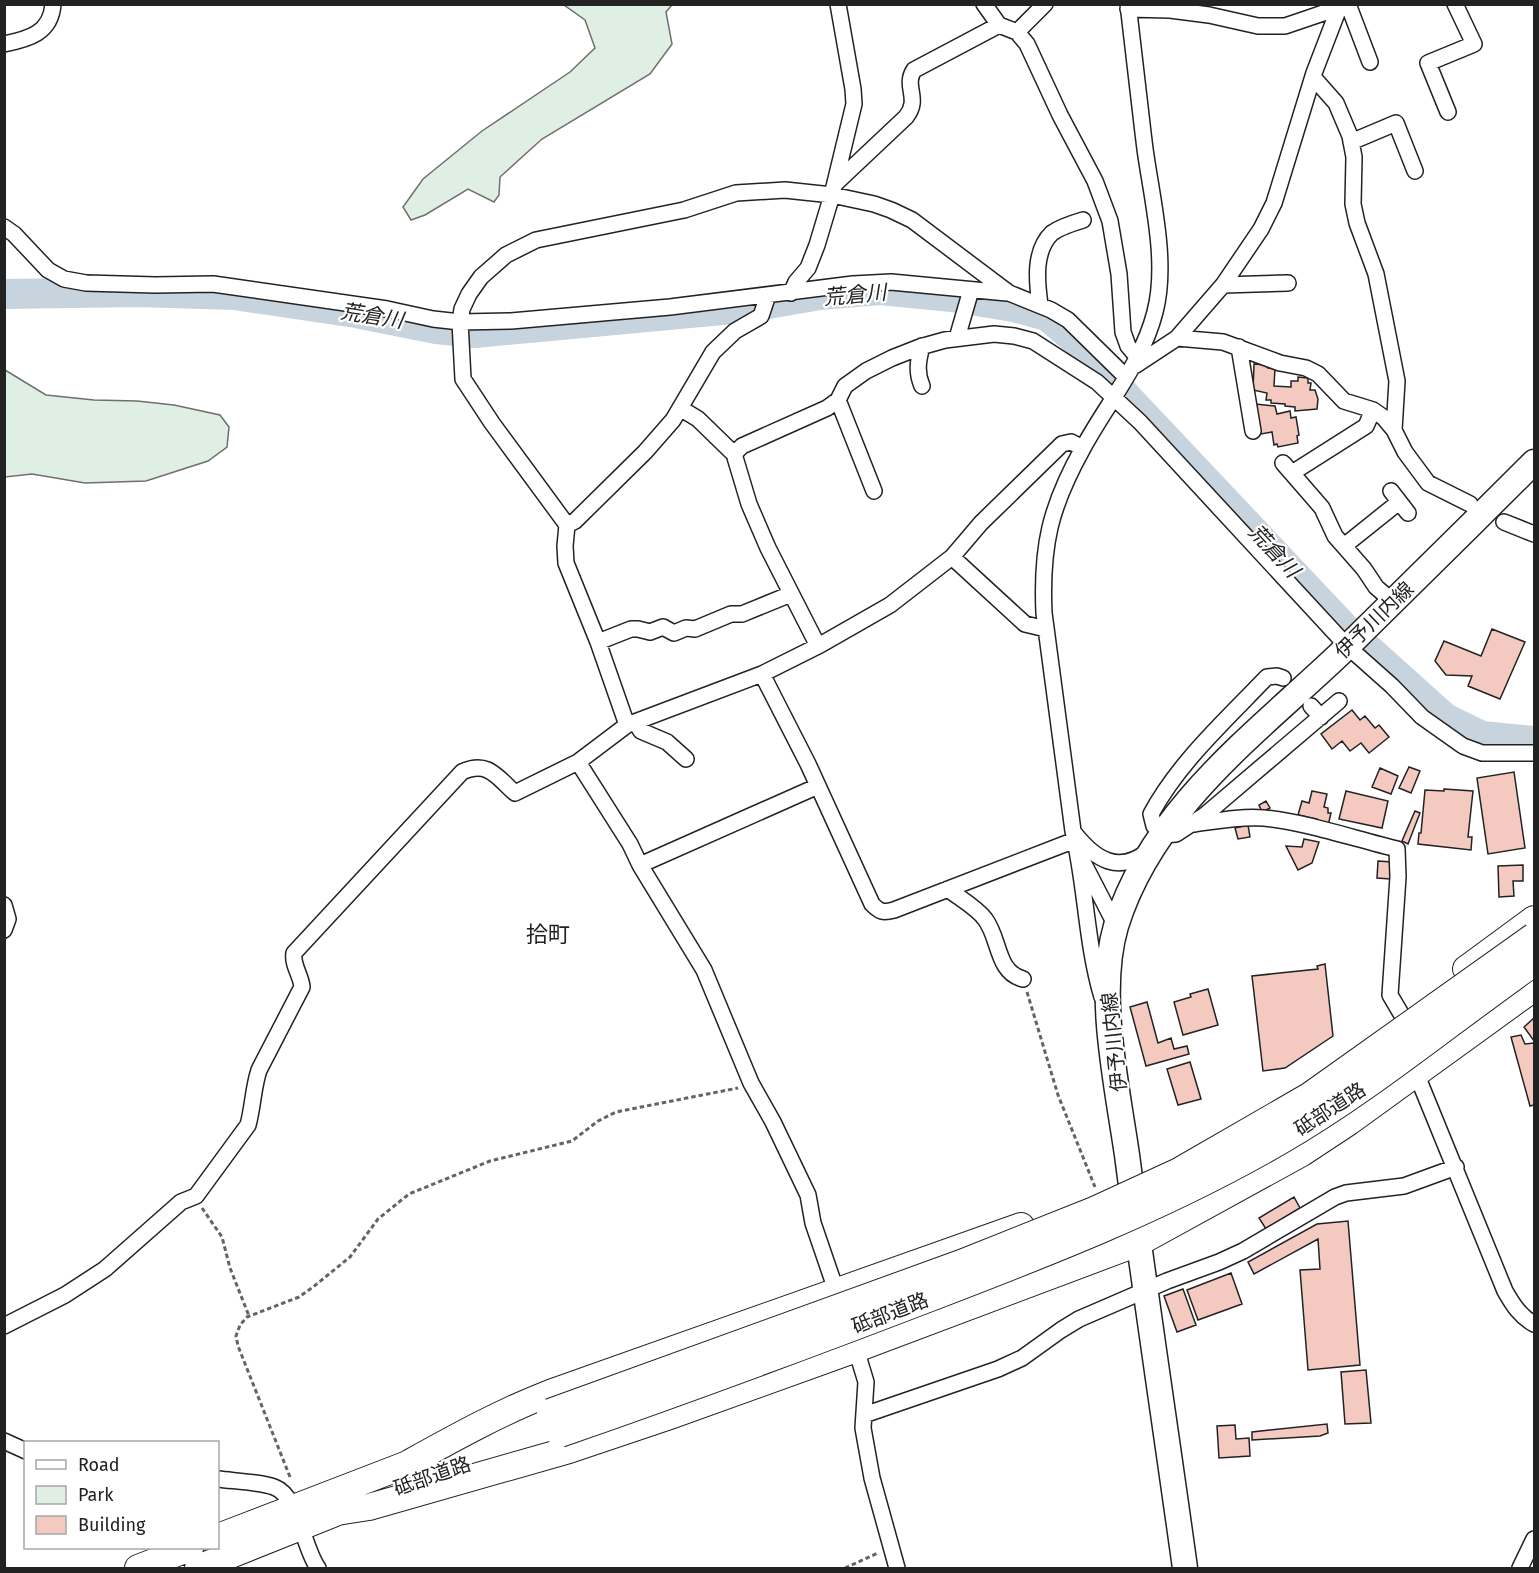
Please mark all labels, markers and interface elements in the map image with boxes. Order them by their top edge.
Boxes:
water label: 荒倉川 [822,279,890,311]
water label: 荒倉川 [339,298,407,334]
water label: 荒倉川 [1243,519,1306,584]
street label: 伊予川内線 [1330,577,1418,663]
district label: 拾町 [526,921,570,948]
street label: 伊予川内線 [1097,991,1131,1093]
street label: 砥部道路 [1290,1077,1370,1141]
street label: 砥部道路 [848,1287,932,1339]
legend [24,1441,219,1549]
street label: 砥部道路 [390,1452,474,1500]
text: Road [78,1454,120,1476]
text: Park [78,1484,114,1506]
text: Building [78,1514,146,1536]

